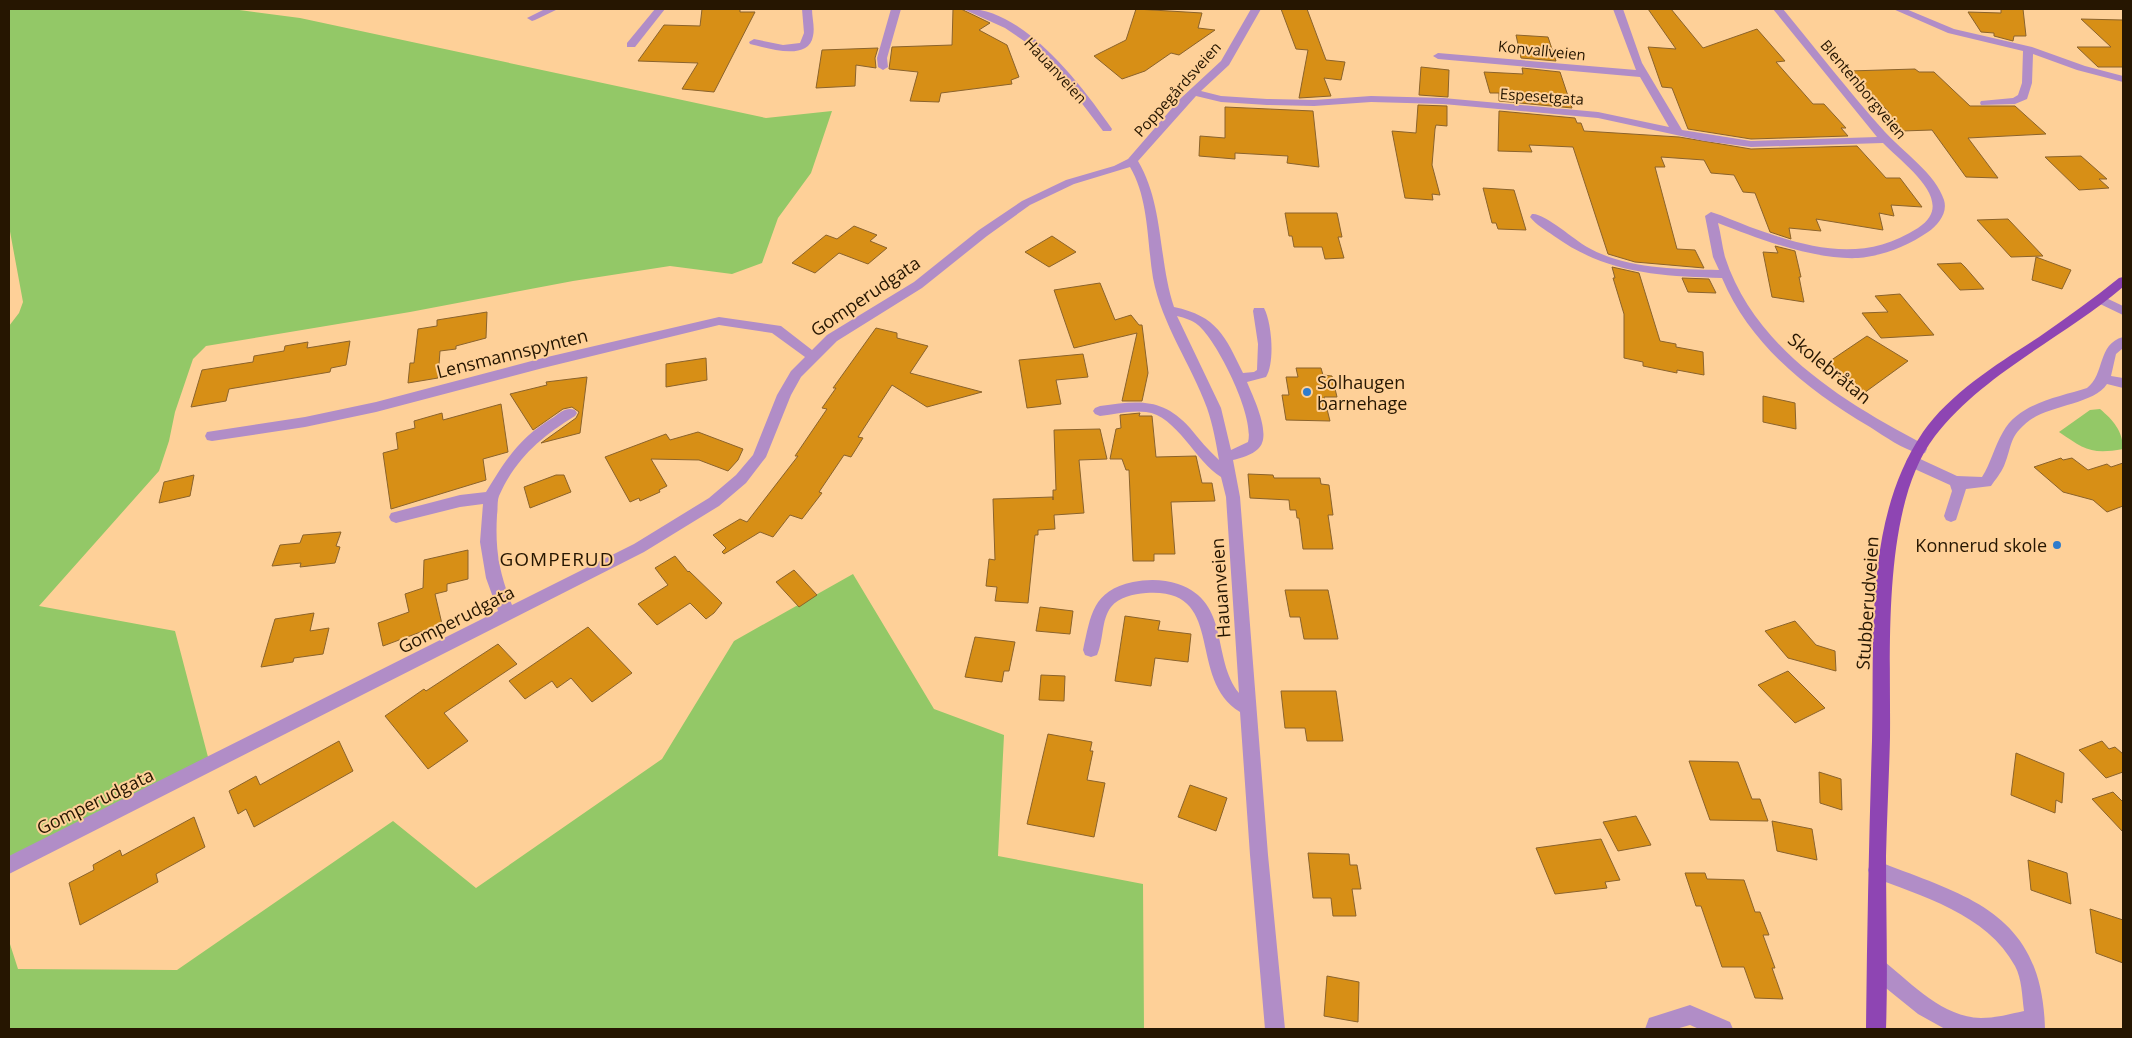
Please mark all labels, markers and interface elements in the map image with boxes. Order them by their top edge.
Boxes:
street label: Hauanveien [1020,33,1092,107]
street label: Konvallveien [1497,35,1587,65]
street label: Blentenborgveien [1817,35,1911,143]
street label: Poppegårdsveien [1129,37,1225,141]
street label: Espesetgata [1499,83,1585,109]
street label: Gomperudgata [806,250,924,342]
street label: Lensmannspynten [434,323,590,383]
street label: Skolebråtan [1783,327,1877,409]
place label: Solhaugen barnehage [1317,370,1407,415]
marker: Solhaugen barnehage [1301,386,1313,398]
place label: Konnerud skole [1915,533,2047,557]
street label: Stubberudveien [1850,535,1884,671]
street label: Hauanveien [1205,537,1235,639]
marker: Konnerud skole [2051,539,2063,551]
district label: GOMPERUD [499,546,615,572]
street label: Gomperudgata [394,579,518,659]
street label: Gomperudgata [33,762,157,840]

